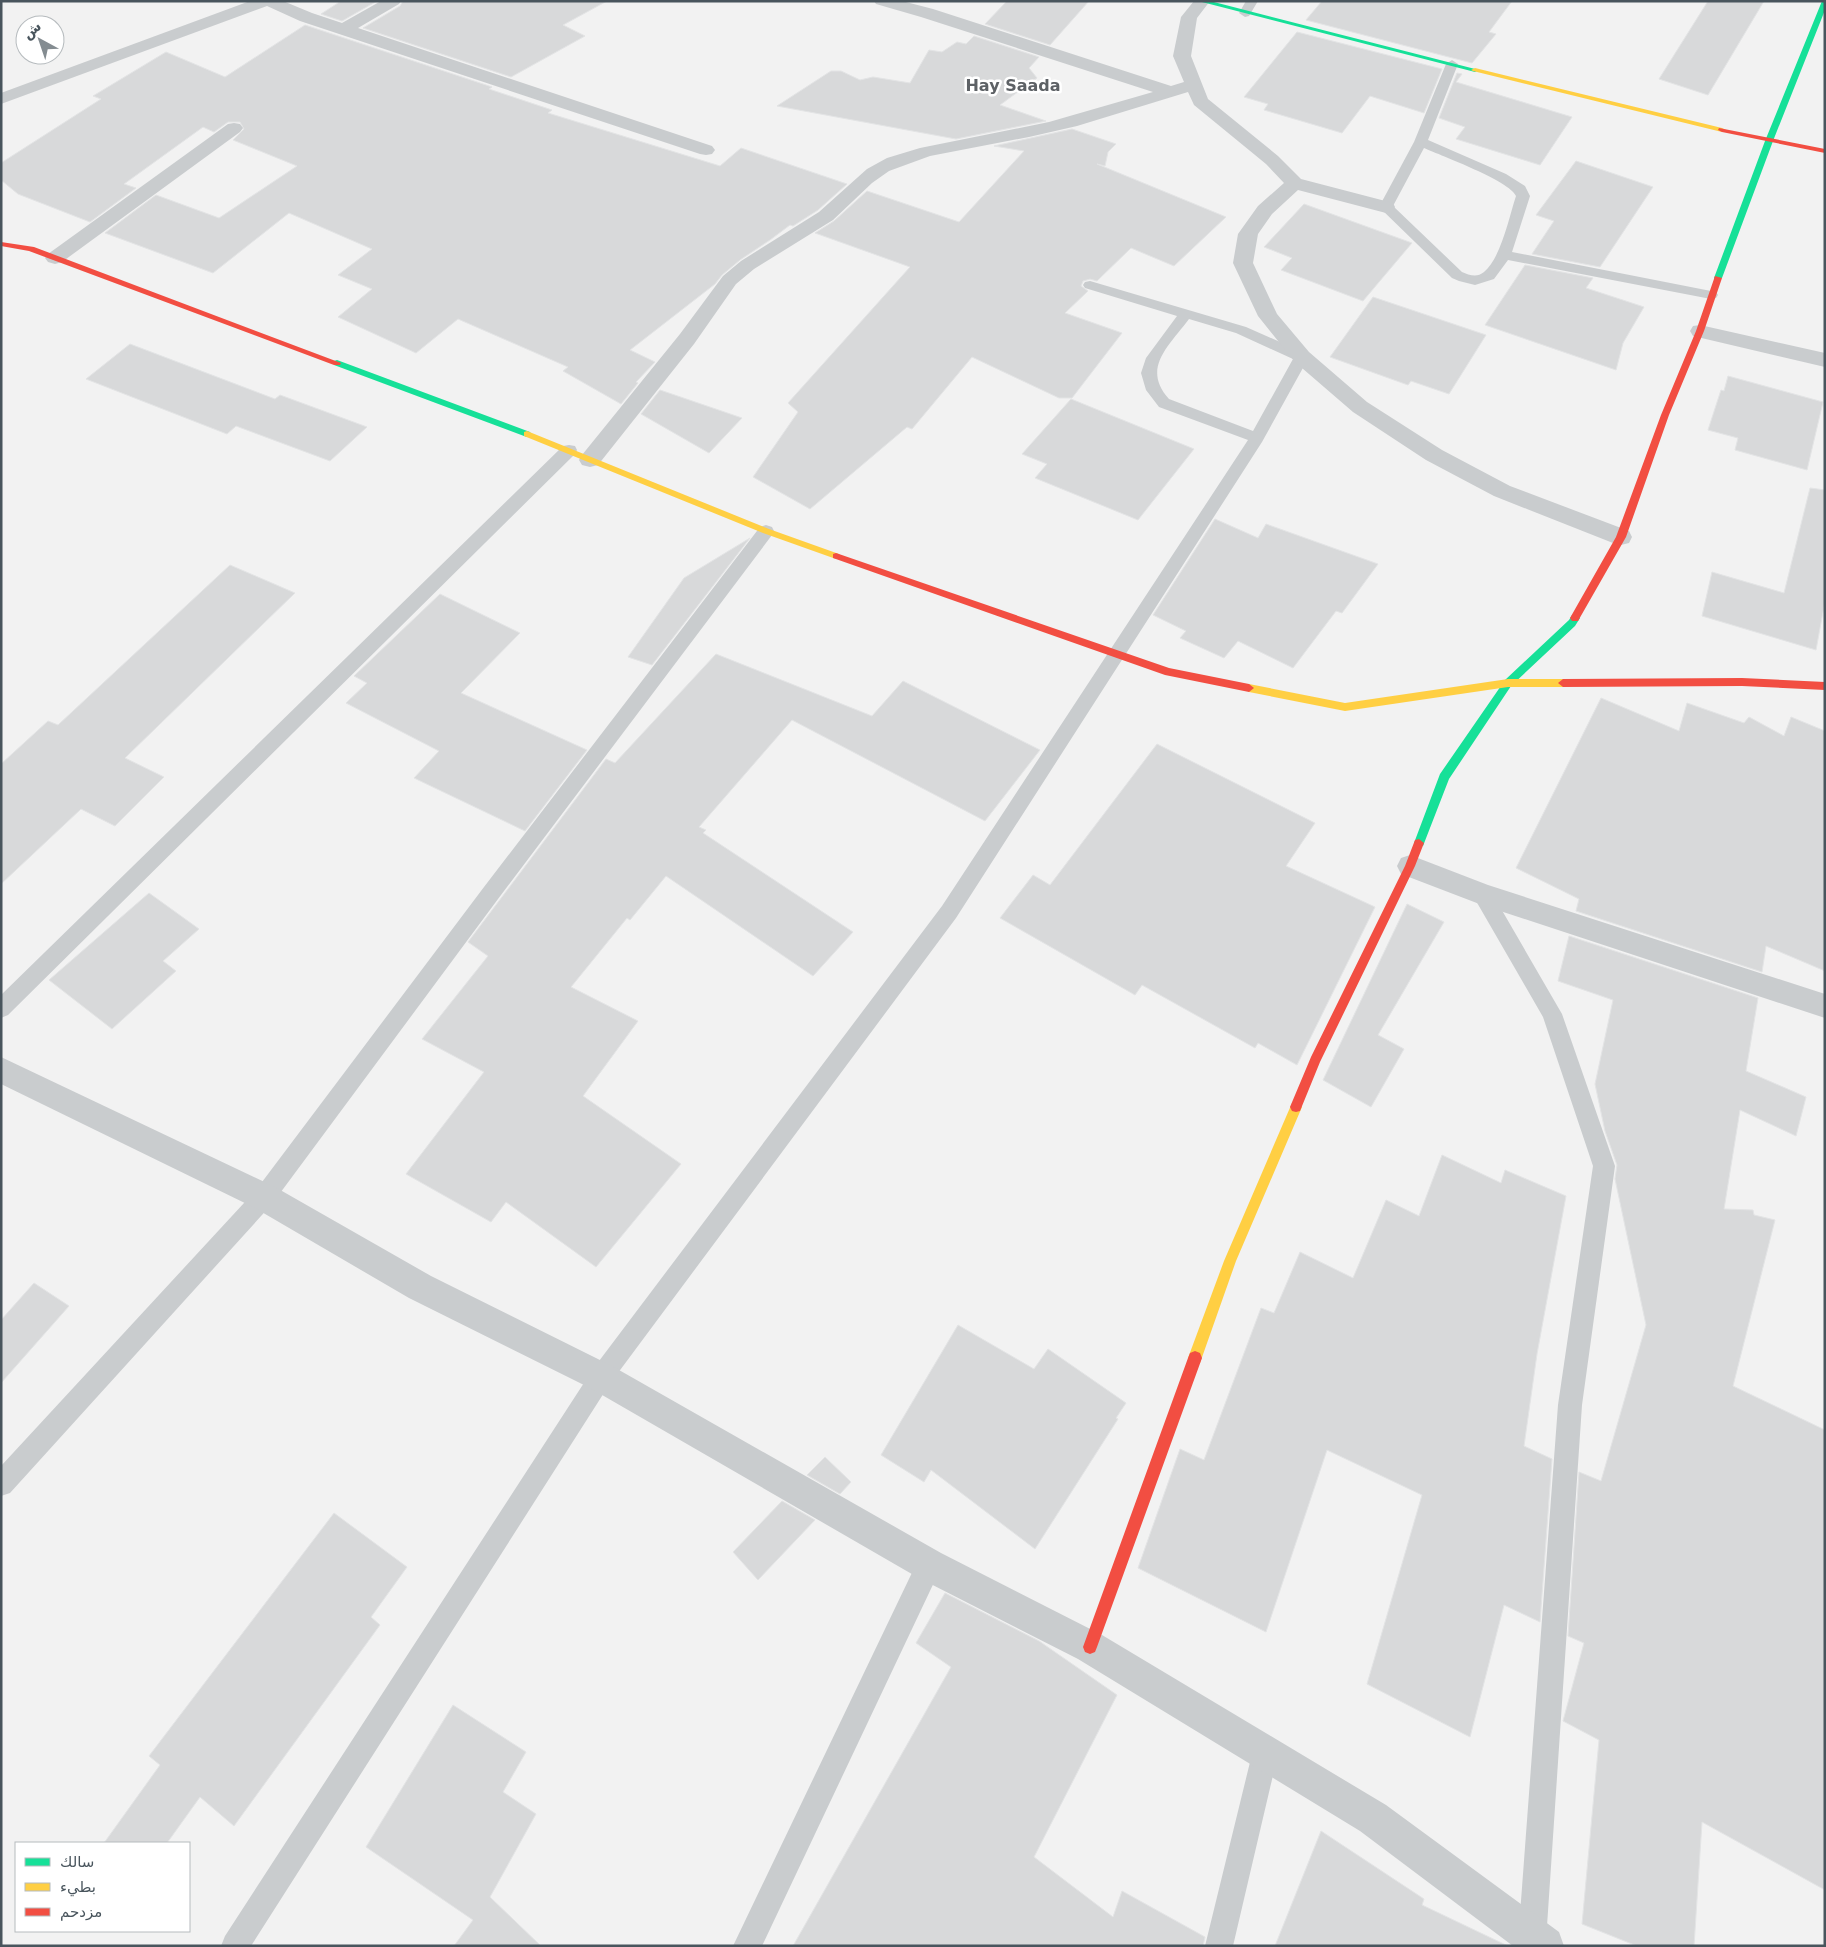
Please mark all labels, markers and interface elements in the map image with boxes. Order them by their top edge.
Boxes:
north arrow [15,15,65,65]
text: ش [19,18,44,42]
district label: Hay Saada [965,76,1061,95]
legend [15,1842,190,1932]
text: سالك [60,1853,94,1871]
text: بطيء [60,1878,96,1897]
text: مزدحم [60,1903,102,1921]

